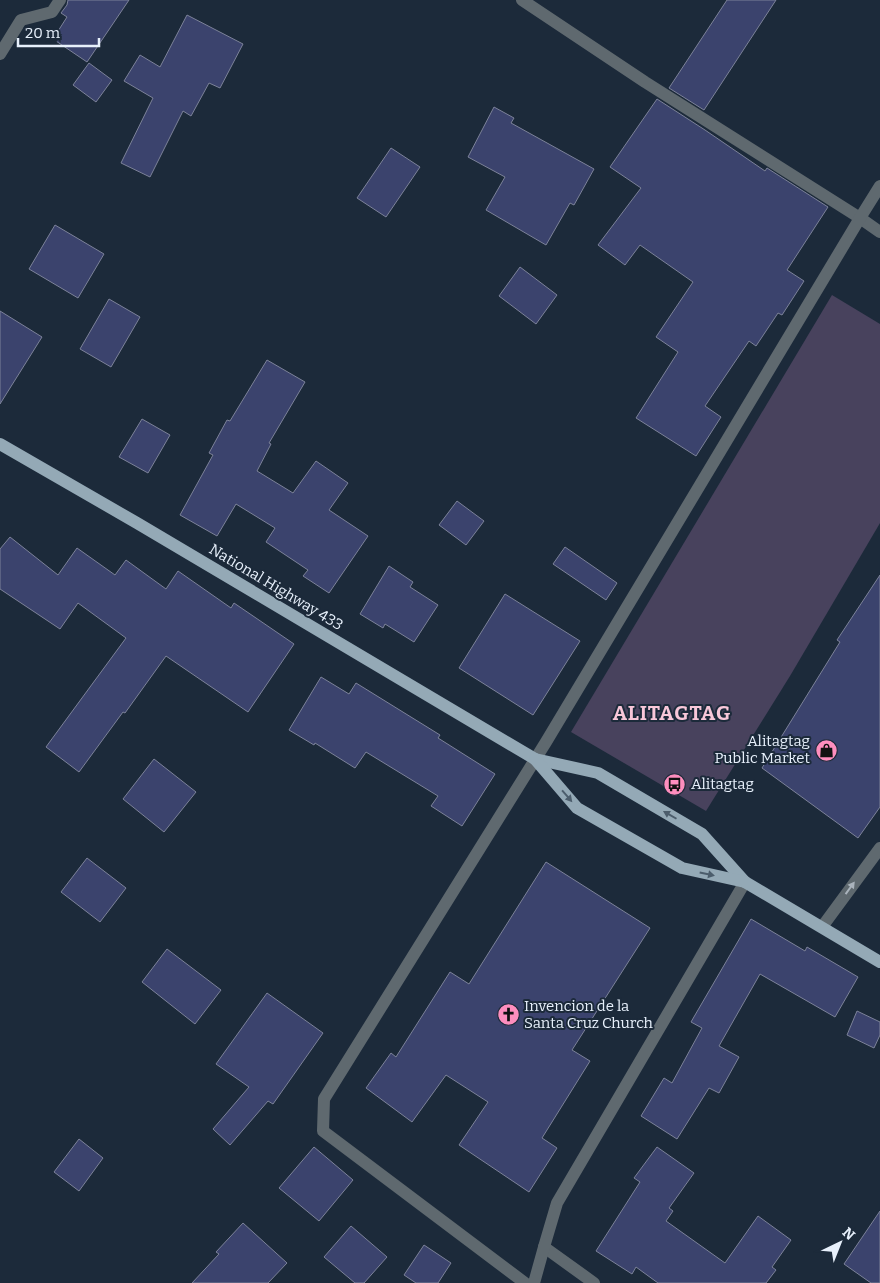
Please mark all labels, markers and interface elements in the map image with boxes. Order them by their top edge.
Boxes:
scale bar [18,15,99,47]
text: 20 m [25,24,61,42]
street label: National Highway 433 [206,540,346,634]
district label: ALITAGTAG [613,701,731,725]
place label: Alitagtag Public Market [714,732,811,767]
shop icon: Alitagtag Public Market [814,738,838,762]
bus stop icon: Alitagtag [663,772,687,796]
place label: Alitagtag [691,775,754,793]
one-way arrow [561,790,572,802]
one-way arrow [663,811,678,819]
one-way arrow [700,870,715,878]
one-way arrow [845,882,856,895]
place label: Invencion de la Santa Cruz Church [524,997,654,1032]
church icon: Invencion de la Santa Cruz Church [496,1003,520,1027]
north arrow [815,1218,865,1268]
text: N [839,1224,858,1244]

